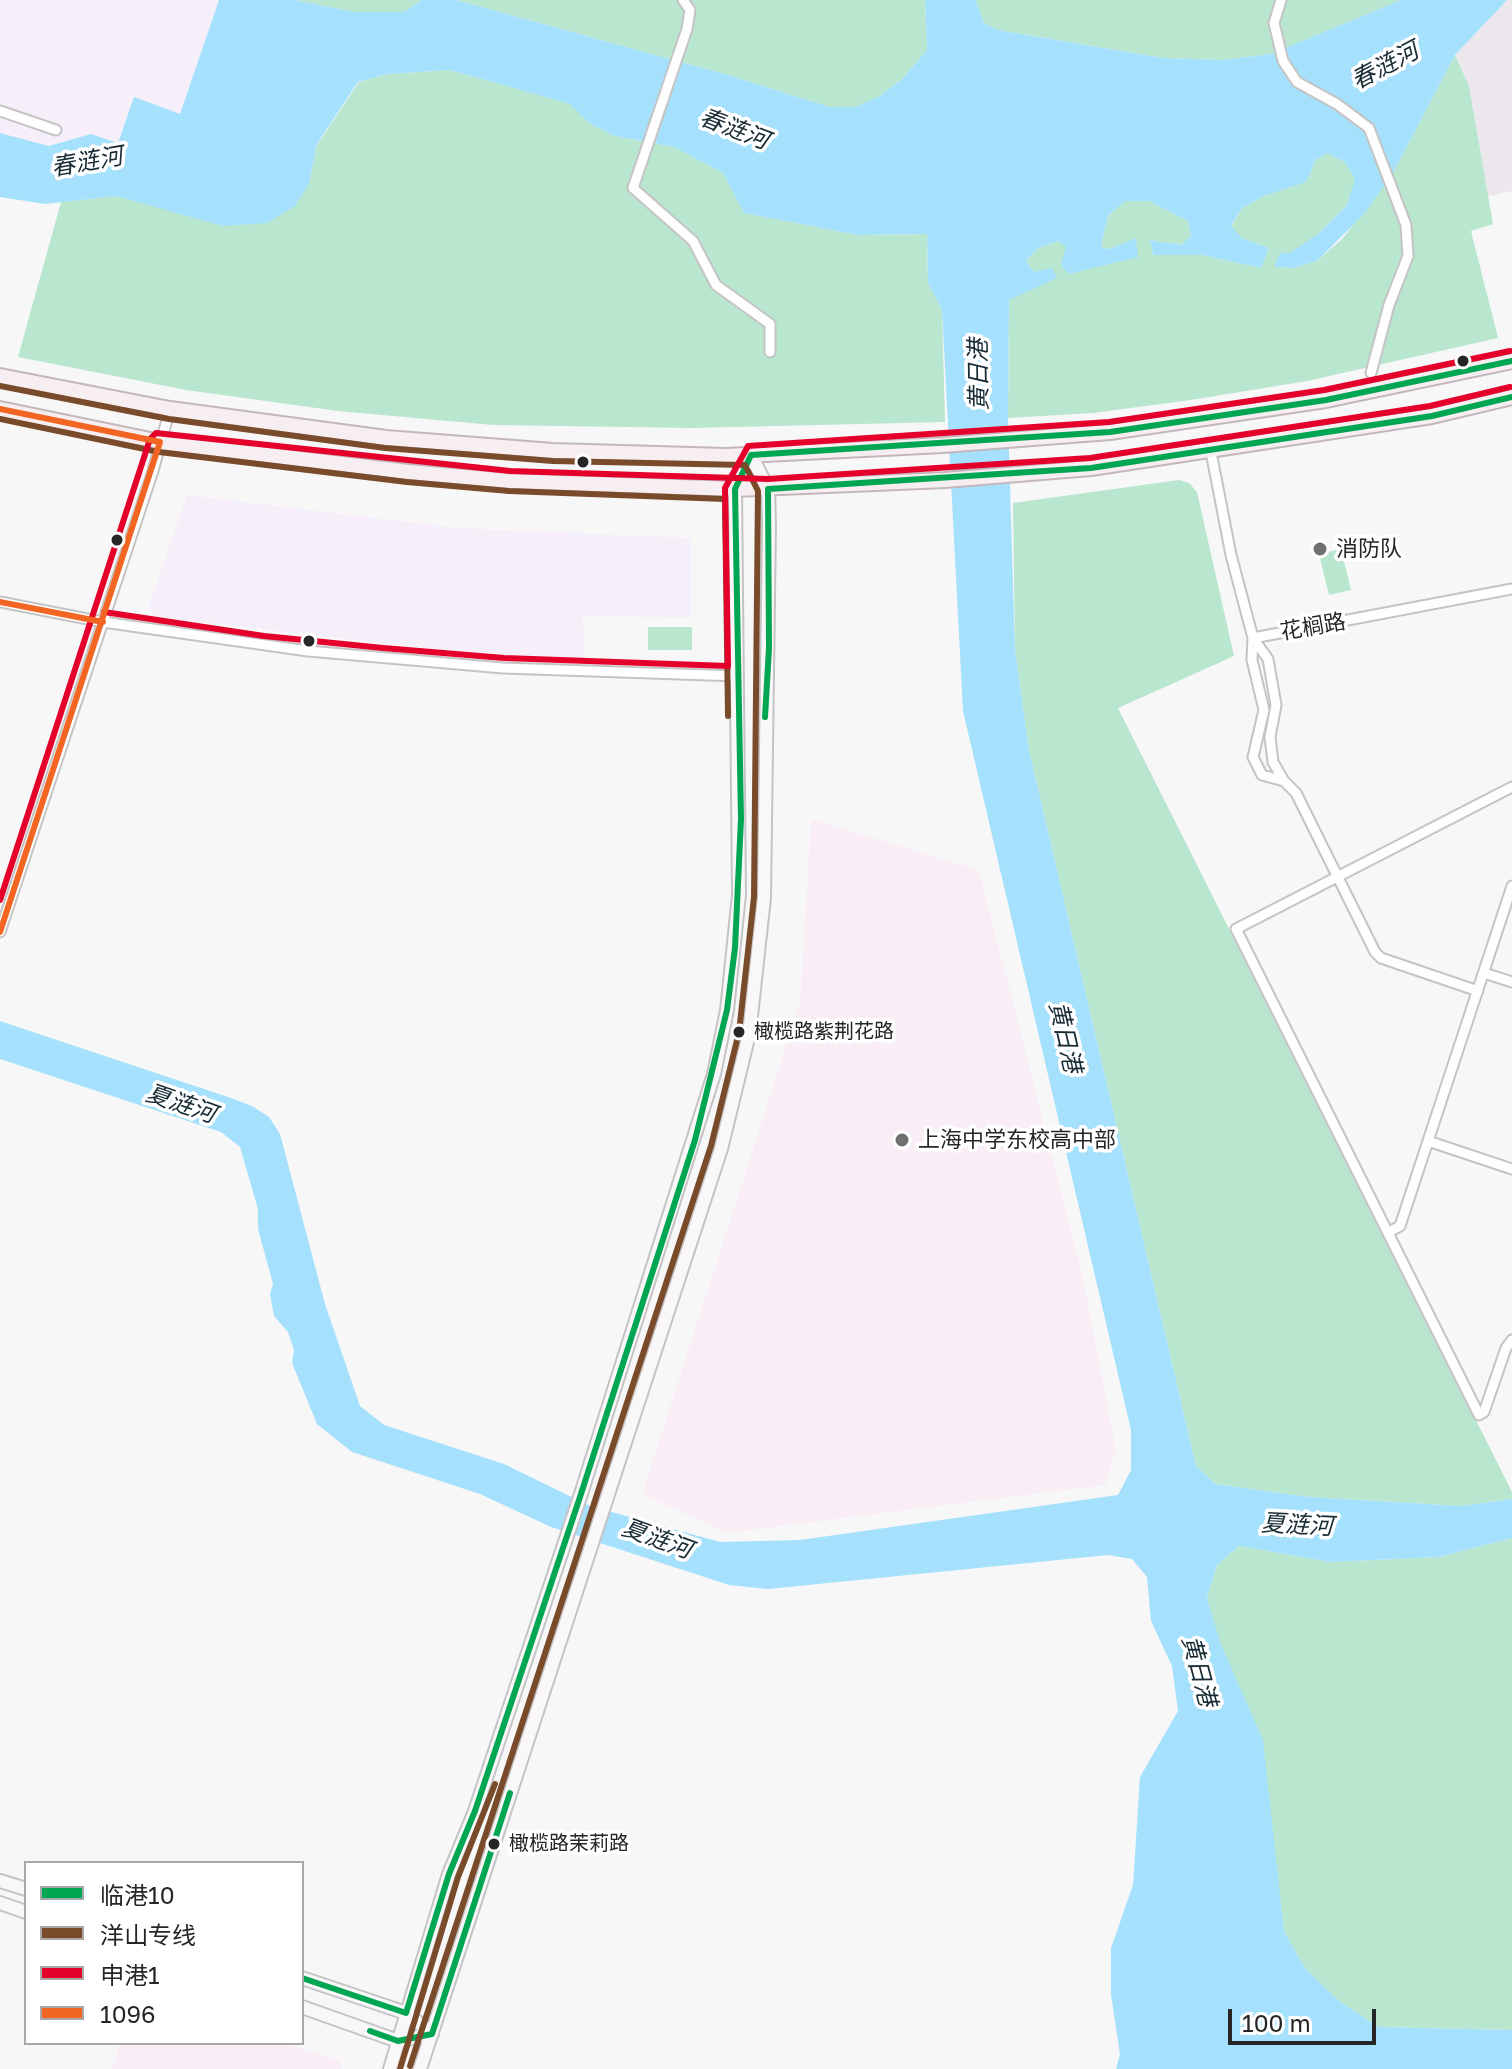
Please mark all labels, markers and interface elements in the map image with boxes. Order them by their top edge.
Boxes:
water label: 春涟河 [1346,36,1424,96]
water label: 春涟河 [695,103,773,155]
water label: 春涟河 [49,142,125,182]
water label: 黄日港 [964,339,994,411]
unlabelled marker [1455,353,1471,369]
unlabelled marker [575,454,591,470]
unlabelled marker [109,532,125,548]
place label: 消防队 [1336,536,1402,562]
marker: 消防队 [1311,540,1329,558]
street label: 花榈路 [1278,608,1348,646]
unlabelled marker [301,633,317,649]
water label: 黄日港 [1043,999,1087,1075]
place label: 橄榄路紫荆花路 [754,1020,894,1044]
marker: 橄榄路紫荆花路 [731,1024,747,1040]
water label: 夏涟河 [142,1079,220,1129]
place label: 上海中学东校高中部 [918,1127,1116,1153]
marker: 上海中学东校高中部 [893,1131,911,1149]
water label: 夏涟河 [1260,1509,1334,1541]
water label: 夏涟河 [618,1513,696,1565]
water label: 黄日港 [1176,1632,1222,1710]
place label: 橄榄路茉莉路 [509,1832,629,1856]
marker: 橄榄路茉莉路 [486,1836,502,1852]
legend [24,1861,304,2045]
text: 临港10 [100,1880,175,1909]
text: 洋山专线 [100,1920,196,1949]
text: 申港1 [100,1960,160,1989]
scale bar [1232,1993,1380,2043]
text: 1096 [100,1999,156,2028]
text: 100 m [1242,2008,1311,2037]

